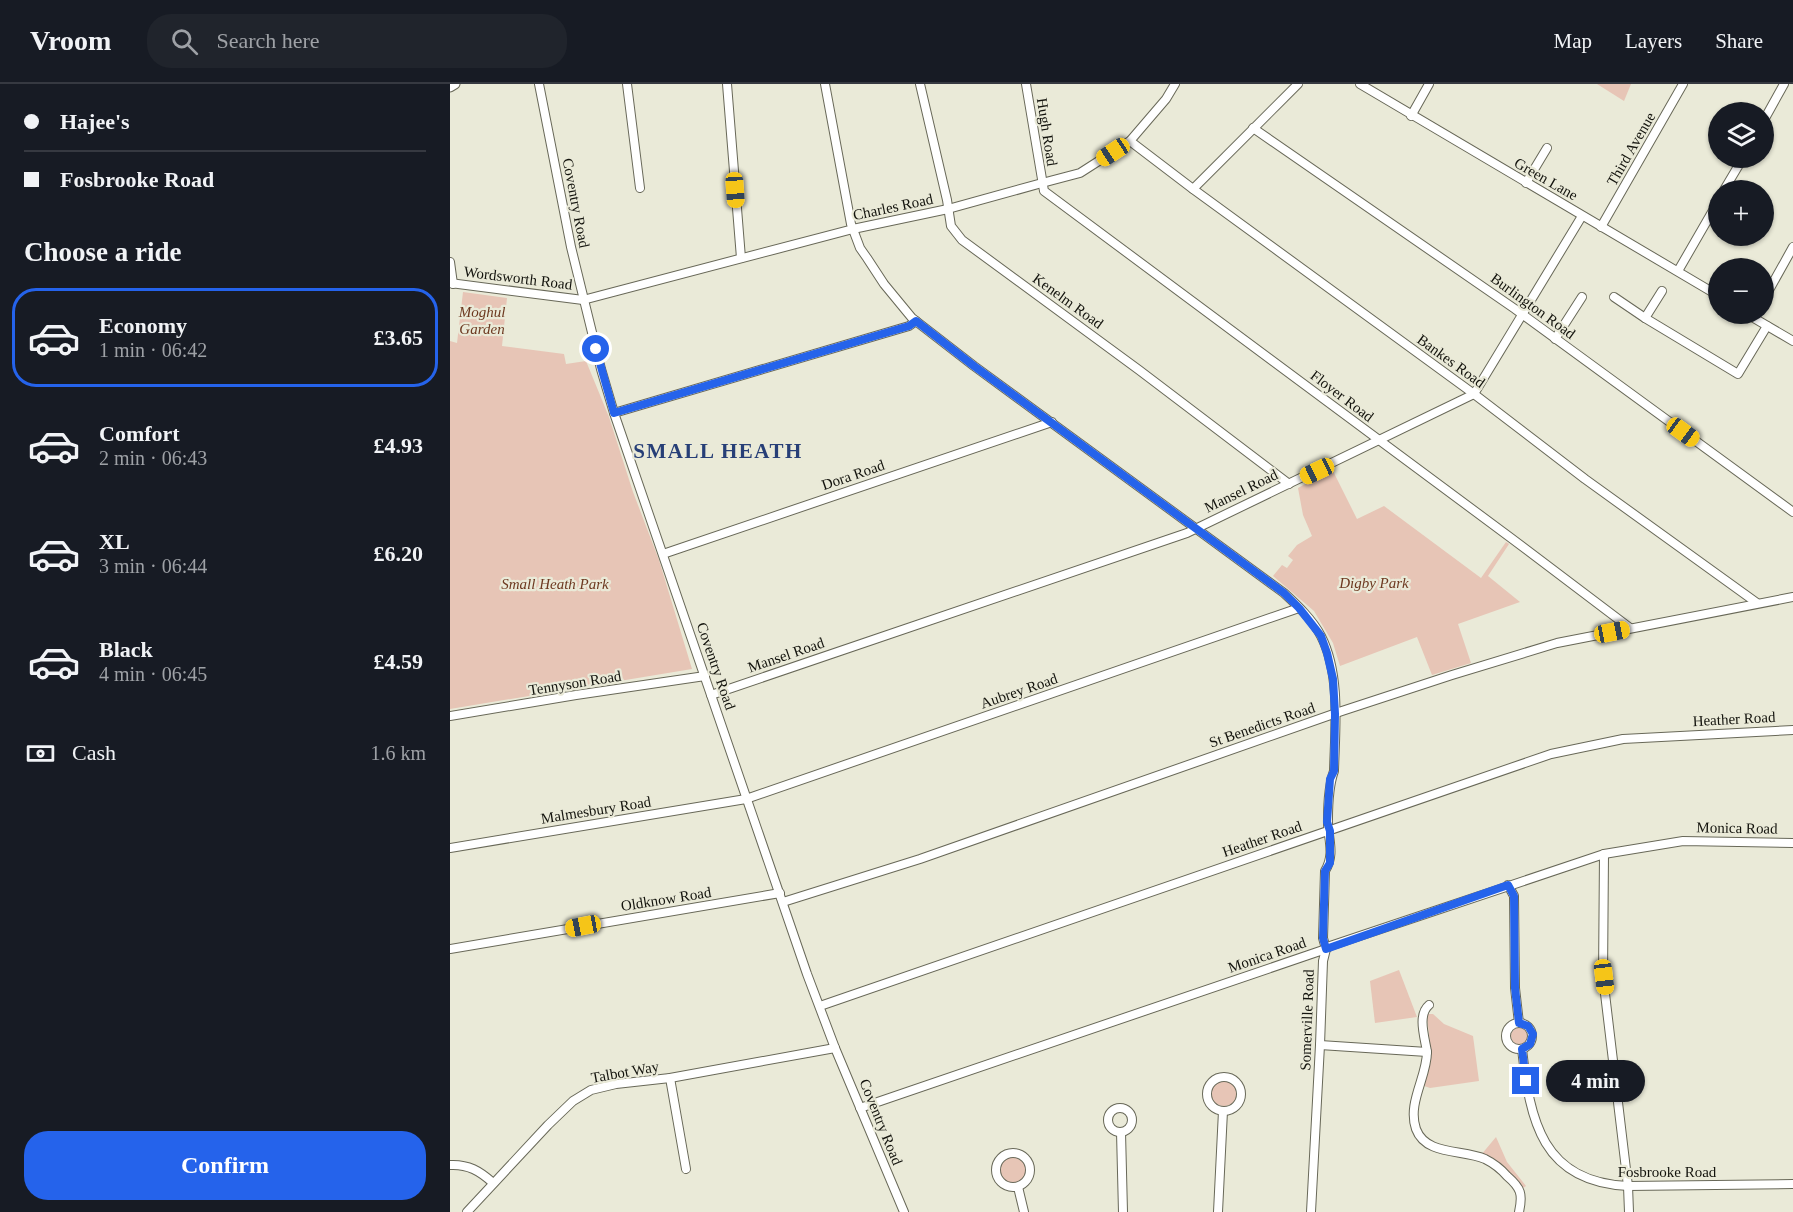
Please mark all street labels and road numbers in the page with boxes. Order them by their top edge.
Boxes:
street label: Hugh Road [1034,97,1060,168]
street label: Third Avenue [1604,109,1659,188]
street label: Green Lane [1512,154,1581,204]
street label: Coventry Road [559,157,593,250]
street label: Charles Road [852,191,935,223]
street label: Wordsworth Road [463,263,574,293]
street label: Kenelm Road [1030,270,1107,332]
street label: Burlington Road [1488,270,1579,342]
street label: Bankes Road [1414,331,1488,391]
street label: Floyer Road [1307,367,1377,425]
street label: Dora Road [819,457,887,493]
street label: Mansel Road [1202,466,1281,516]
street label: Coventry Road [694,620,739,712]
street label: Mansel Road [746,634,827,676]
street label: Tennyson Road [528,668,623,698]
street label: Aubrey Road [978,670,1060,712]
street label: St Benedicts Road [1207,699,1317,751]
street label: Heather Road [1692,709,1776,729]
street label: Malmesbury Road [540,793,653,827]
street label: Heather Road [1220,818,1304,860]
street label: Monica Road [1696,819,1778,837]
street label: Oldknow Road [620,884,713,914]
street label: Monica Road [1226,934,1308,976]
street label: Somerville Road [1297,969,1317,1071]
street label: Talbot Way [590,1058,661,1086]
street label: Coventry Road [856,1077,906,1168]
street label: Fosbrooke Road [1618,1164,1717,1180]

